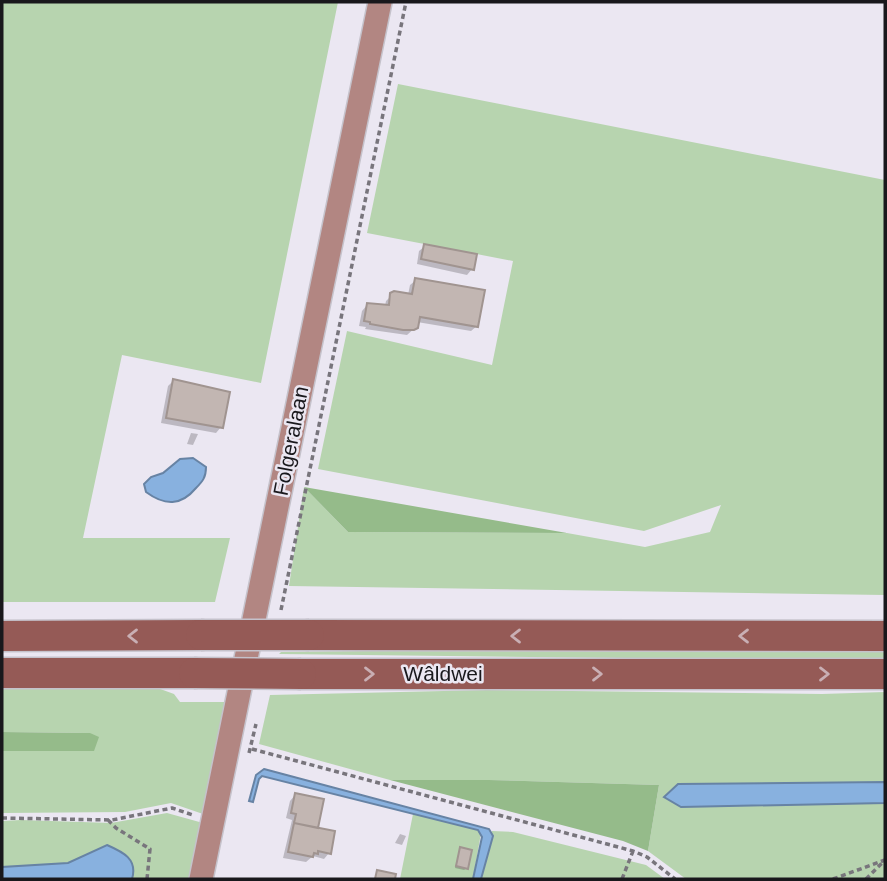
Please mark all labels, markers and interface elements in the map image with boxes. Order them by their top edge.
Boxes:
street label: Folgeralaan [269,384,312,498]
one-way arrow [127,628,138,643]
one-way arrow [510,628,521,644]
one-way arrow [738,628,748,644]
street label: Wâldwei [403,662,483,685]
one-way arrow [365,666,375,682]
one-way arrow [592,666,603,682]
one-way arrow [820,666,830,682]

